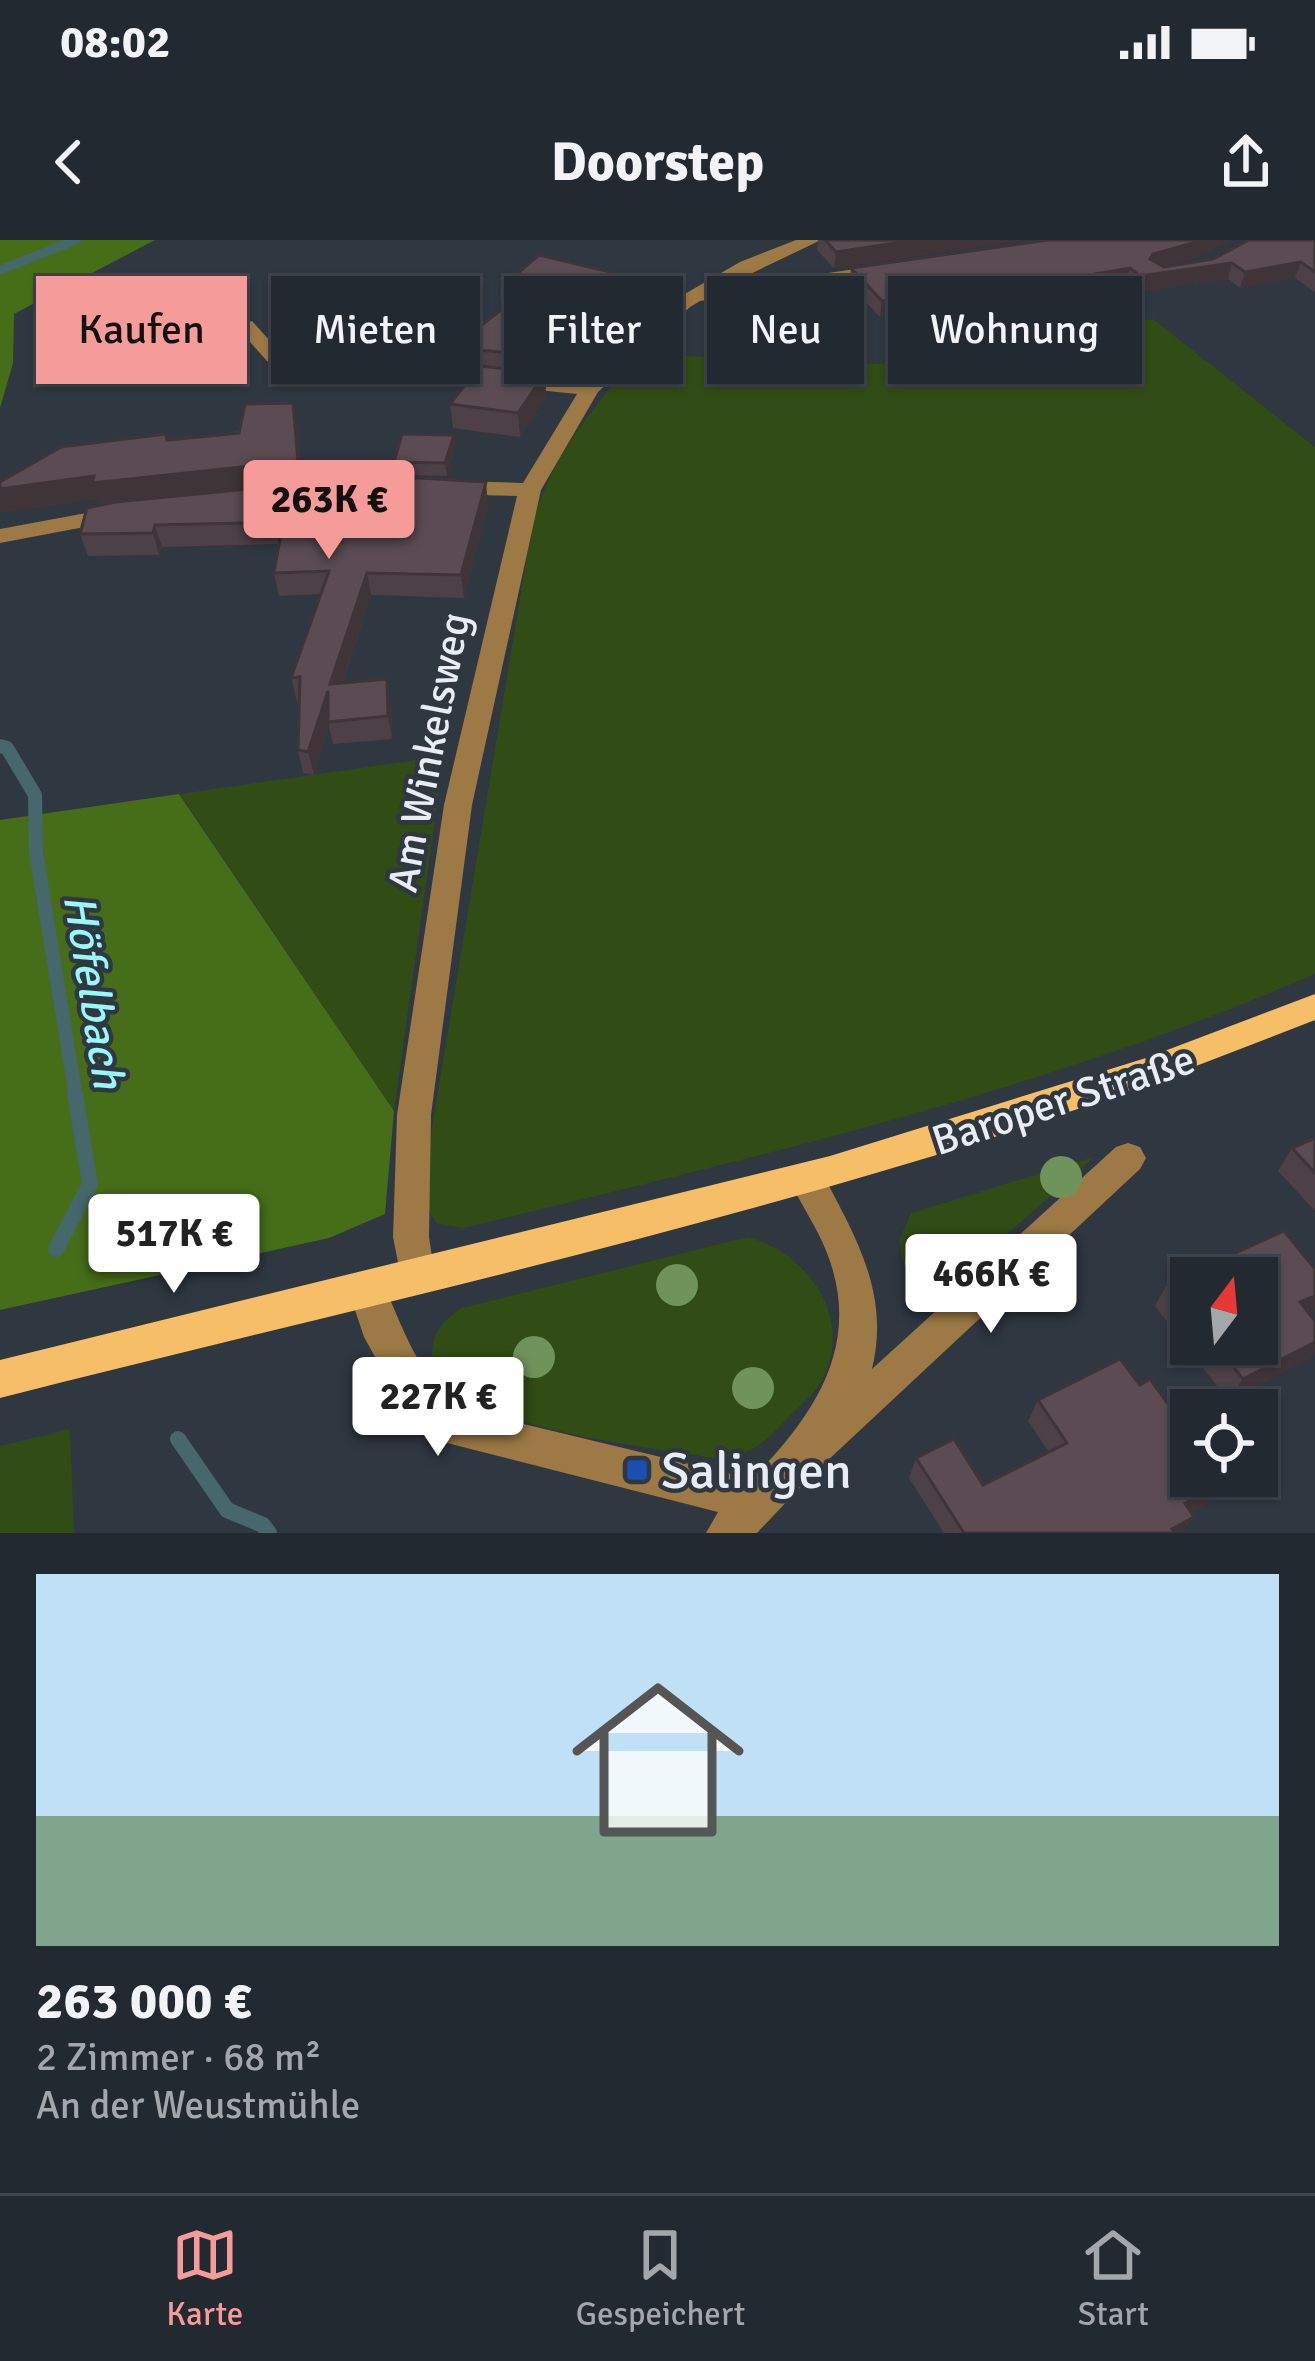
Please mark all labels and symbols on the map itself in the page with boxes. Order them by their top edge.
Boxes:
pin: 263K € [231,460,427,562]
street label: Am Winkelsweg [377,608,482,896]
water label: Höfelbach [51,890,136,1094]
street label: Baroper Straße [926,1034,1201,1167]
pin: 517K € [76,1194,272,1296]
pin: 466K € [893,1234,1089,1336]
north arrow [1170,1257,1278,1365]
pin: 227K € [340,1357,536,1459]
place label: Salingen [661,1440,852,1503]
marker: Salingen [624,1457,650,1483]

